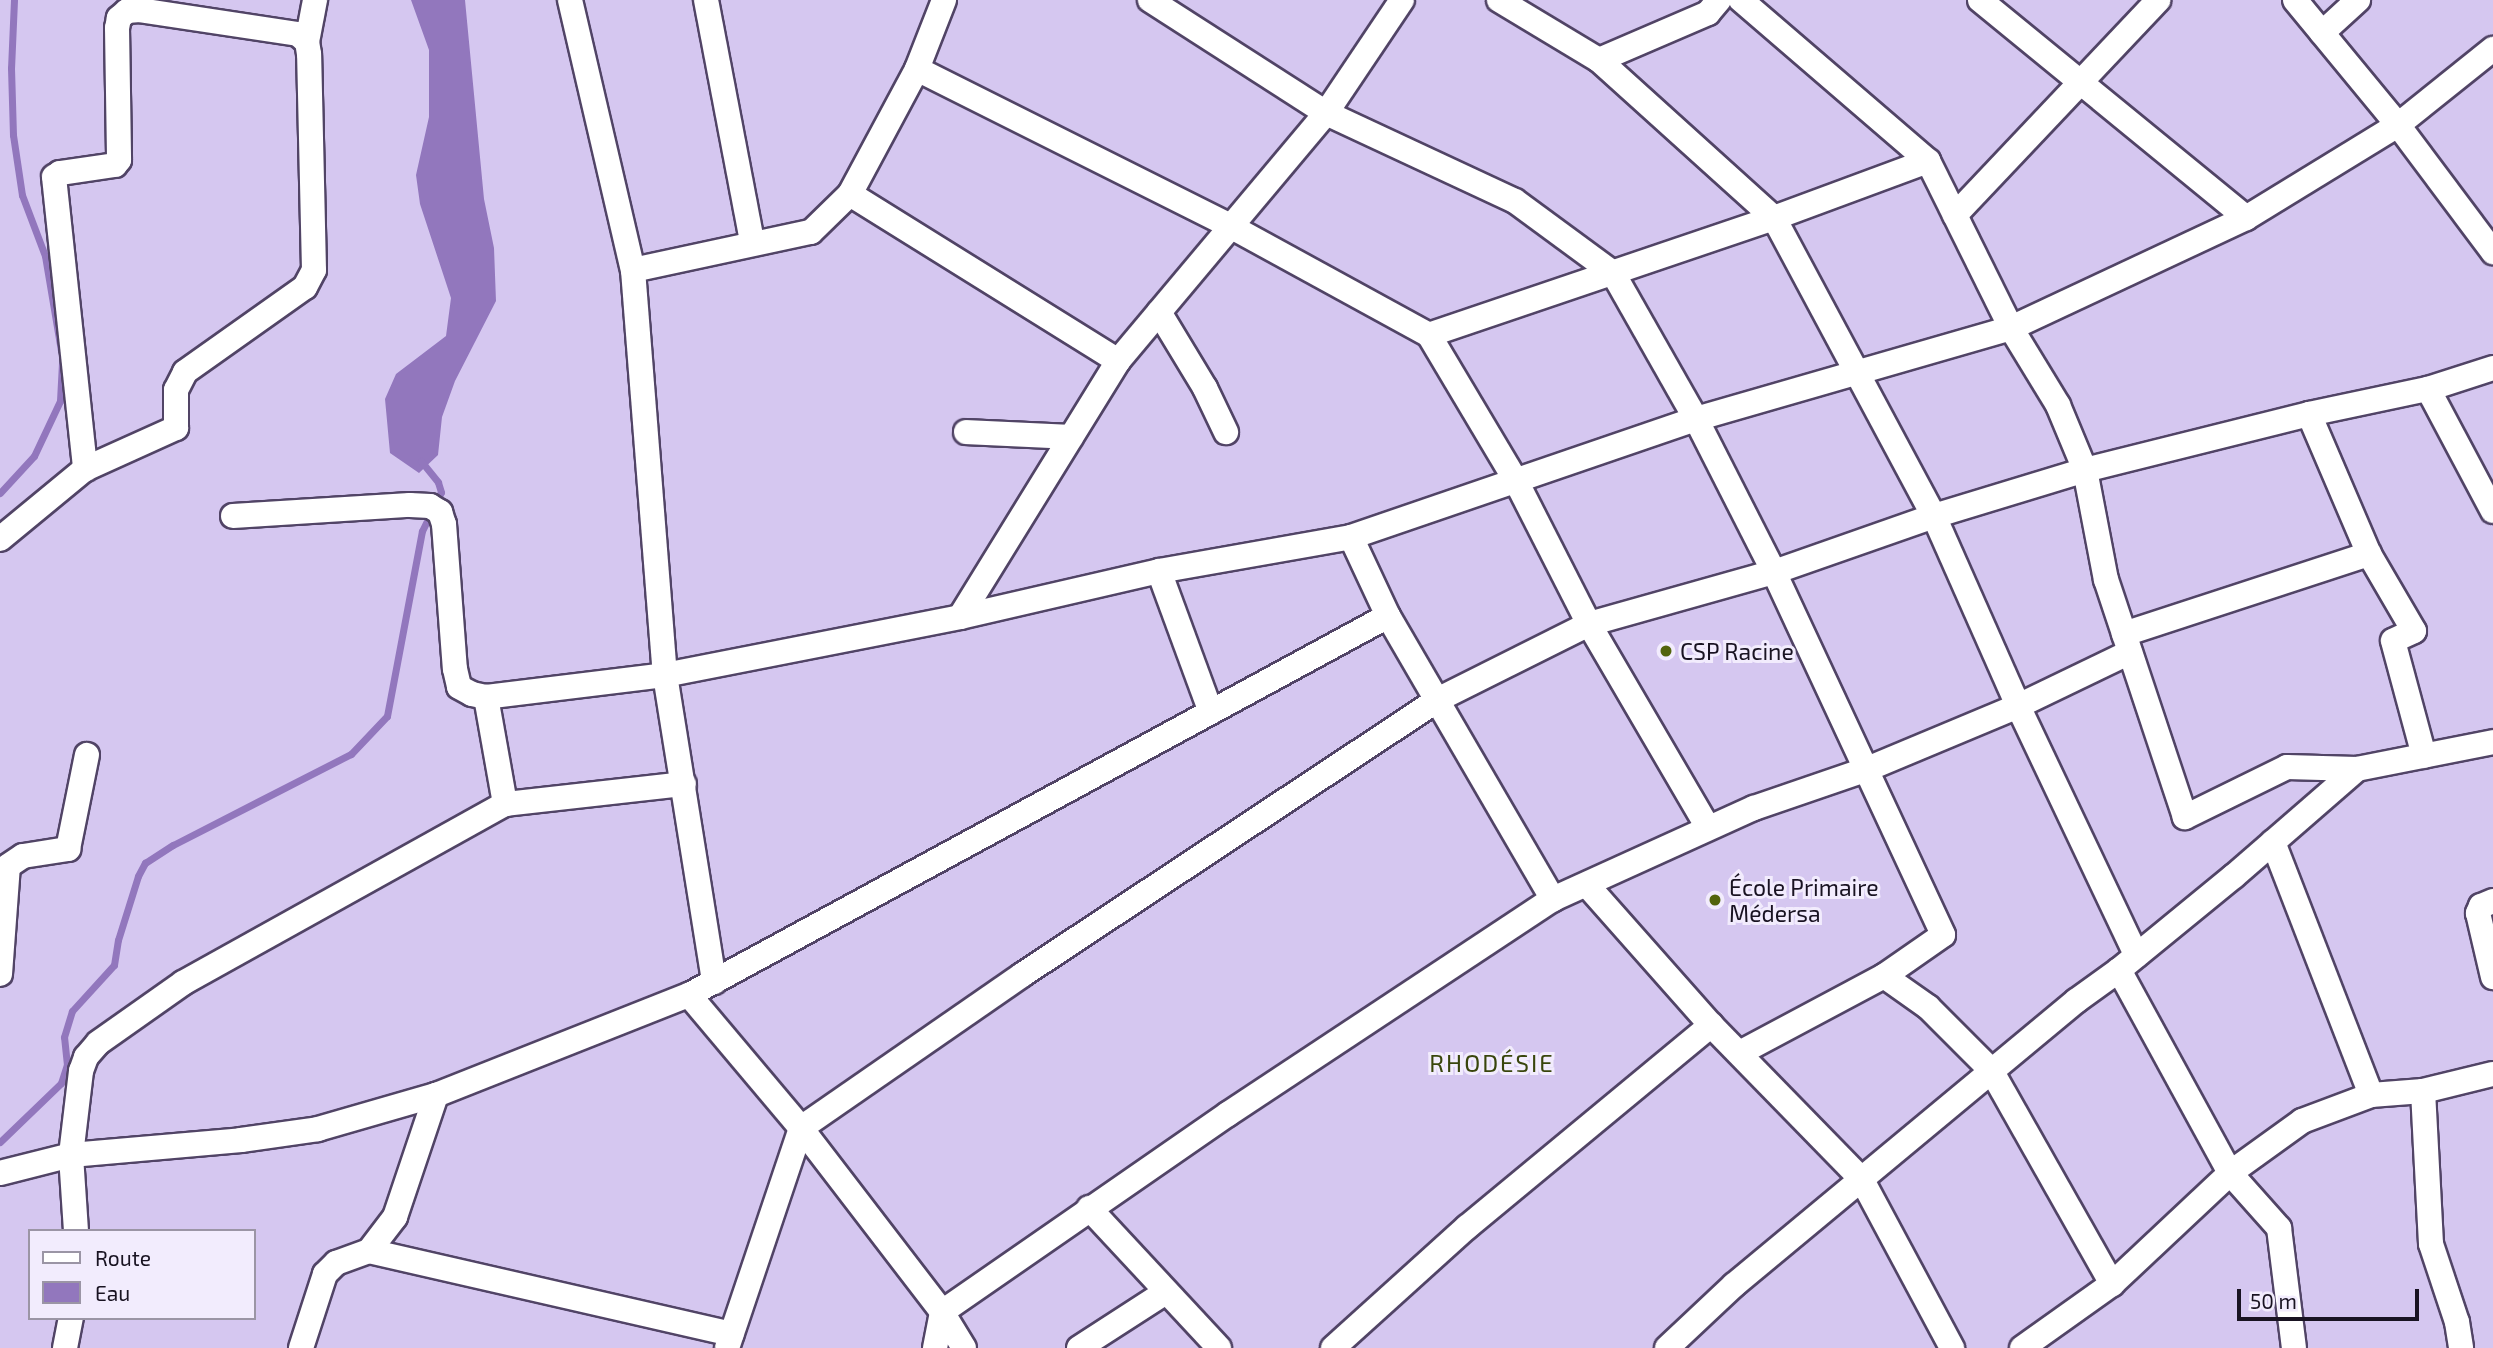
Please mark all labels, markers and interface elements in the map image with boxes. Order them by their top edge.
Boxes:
place label: CSP Racine [1680,637,1794,665]
marker: CSP Racine [1658,643,1674,659]
place label: École Primaire Médersa [1729,873,1879,927]
marker: École Primaire Médersa [1707,892,1723,908]
district label: RHODÉSIE [1430,1049,1554,1077]
legend [28,1229,256,1320]
text: Route [95,1245,151,1270]
scale bar [2241,1274,2423,1318]
text: Eau [95,1280,130,1305]
text: 50 m [2250,1288,2297,1313]

